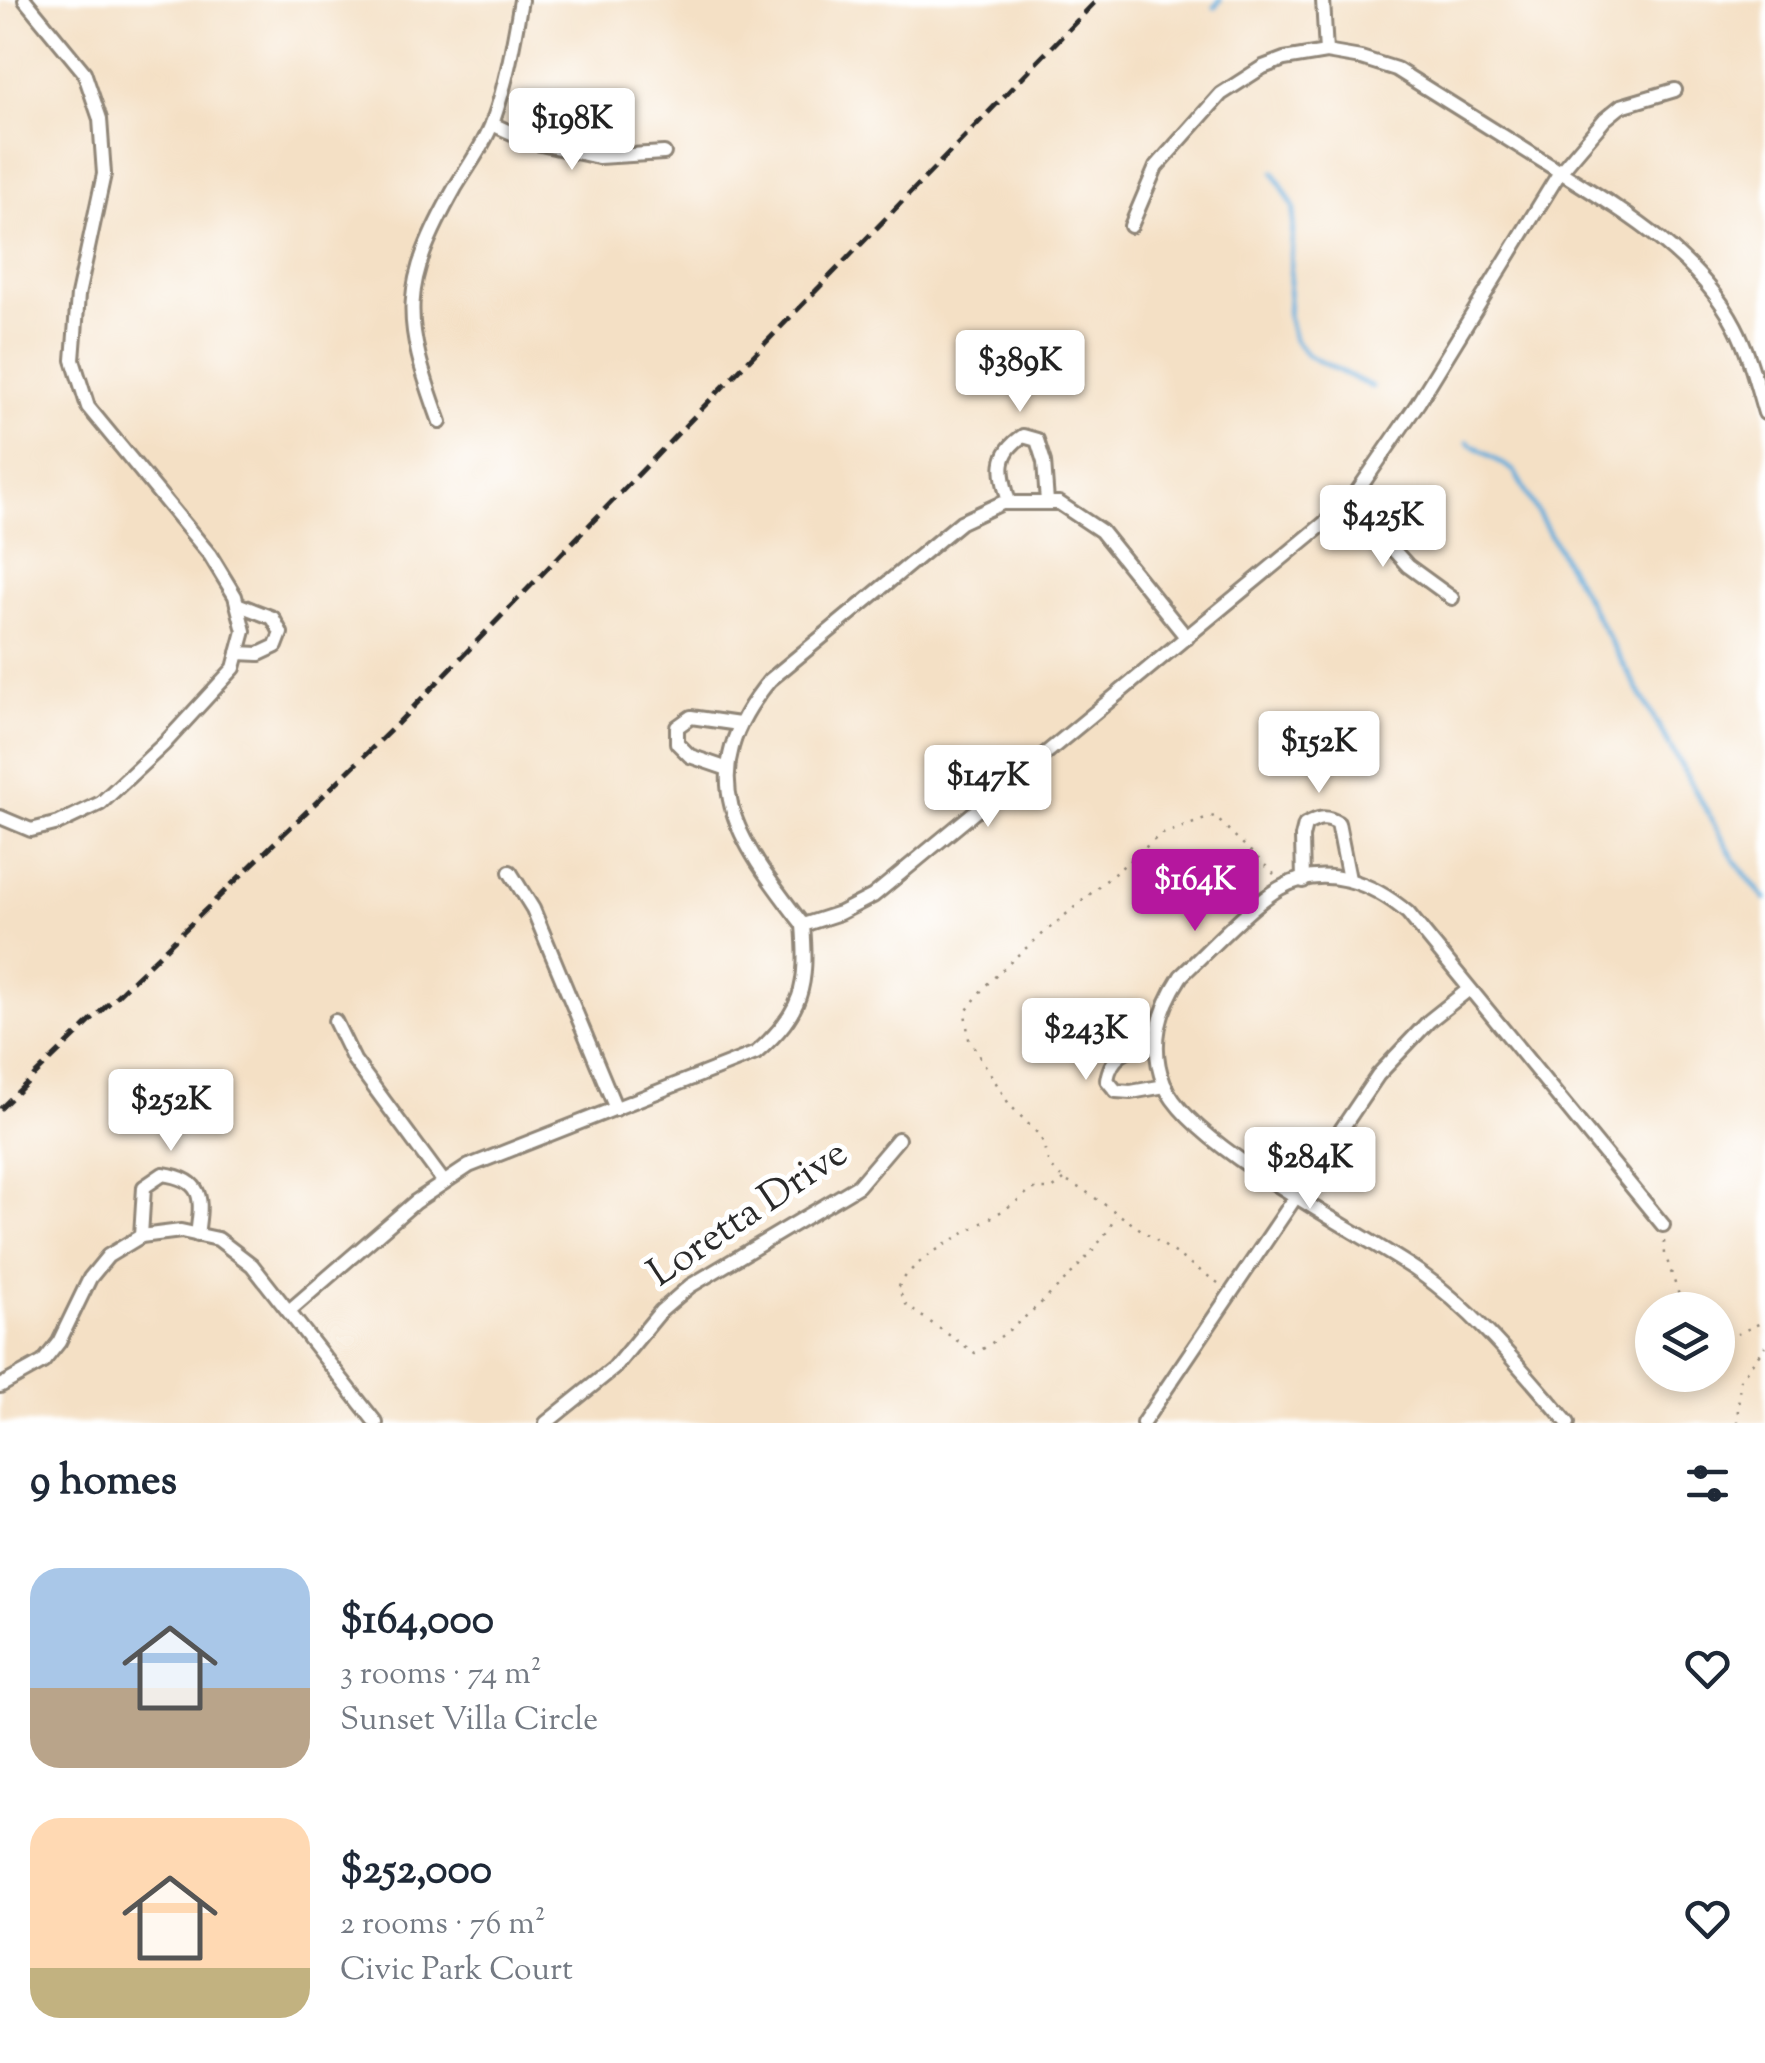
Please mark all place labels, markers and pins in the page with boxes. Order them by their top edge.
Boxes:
pin: $198K [502,88,642,173]
pin: $389K [950,330,1090,415]
pin: $425K [1313,485,1453,570]
pin: $152K [1249,711,1389,796]
pin: $147K [918,745,1058,830]
pin: $164K [1125,849,1265,934]
pin: $243K [1016,998,1156,1083]
pin: $252K [101,1069,241,1154]
pin: $284K [1240,1127,1380,1212]

